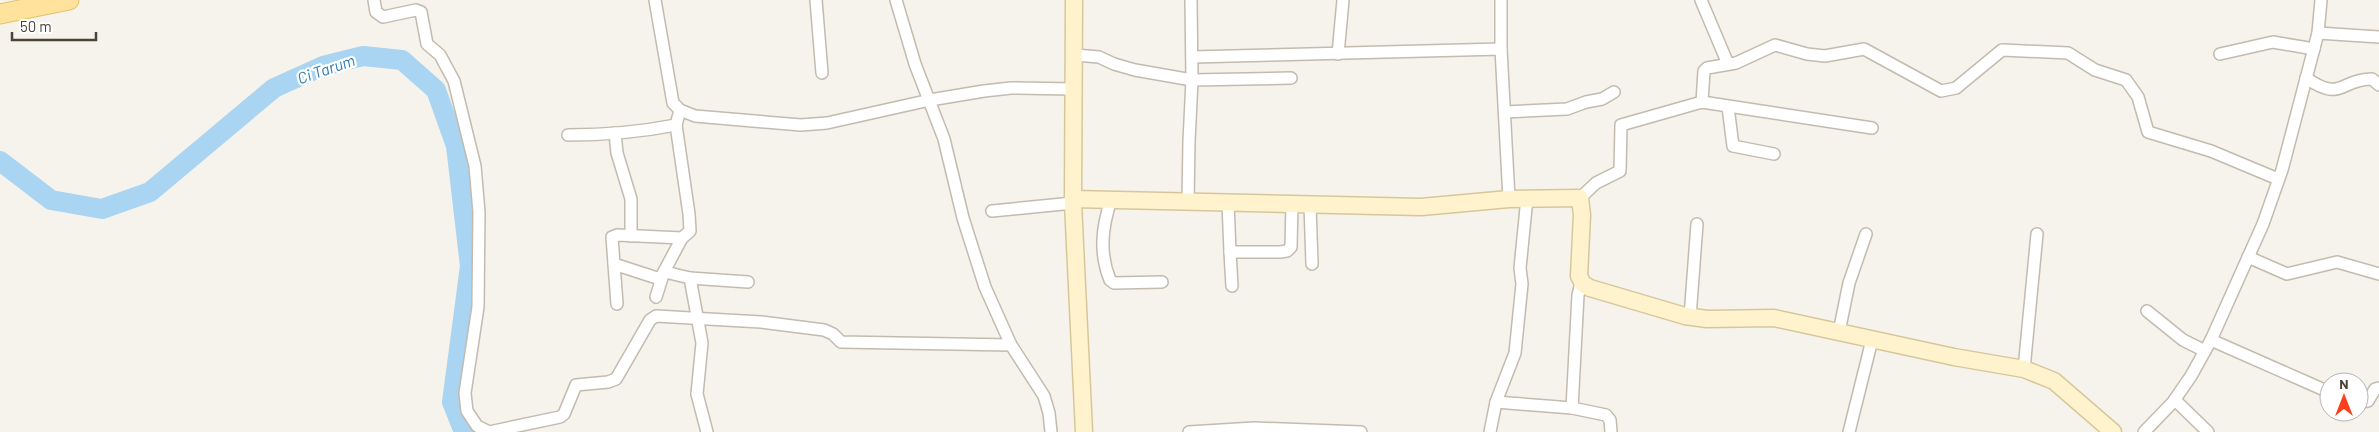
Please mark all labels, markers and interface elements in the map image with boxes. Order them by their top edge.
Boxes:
scale bar [12,10,96,42]
text: 50 m [20,17,52,35]
water label: Ci Tarum [295,50,357,87]
north arrow [2319,372,2369,422]
text: N [2339,375,2349,392]

